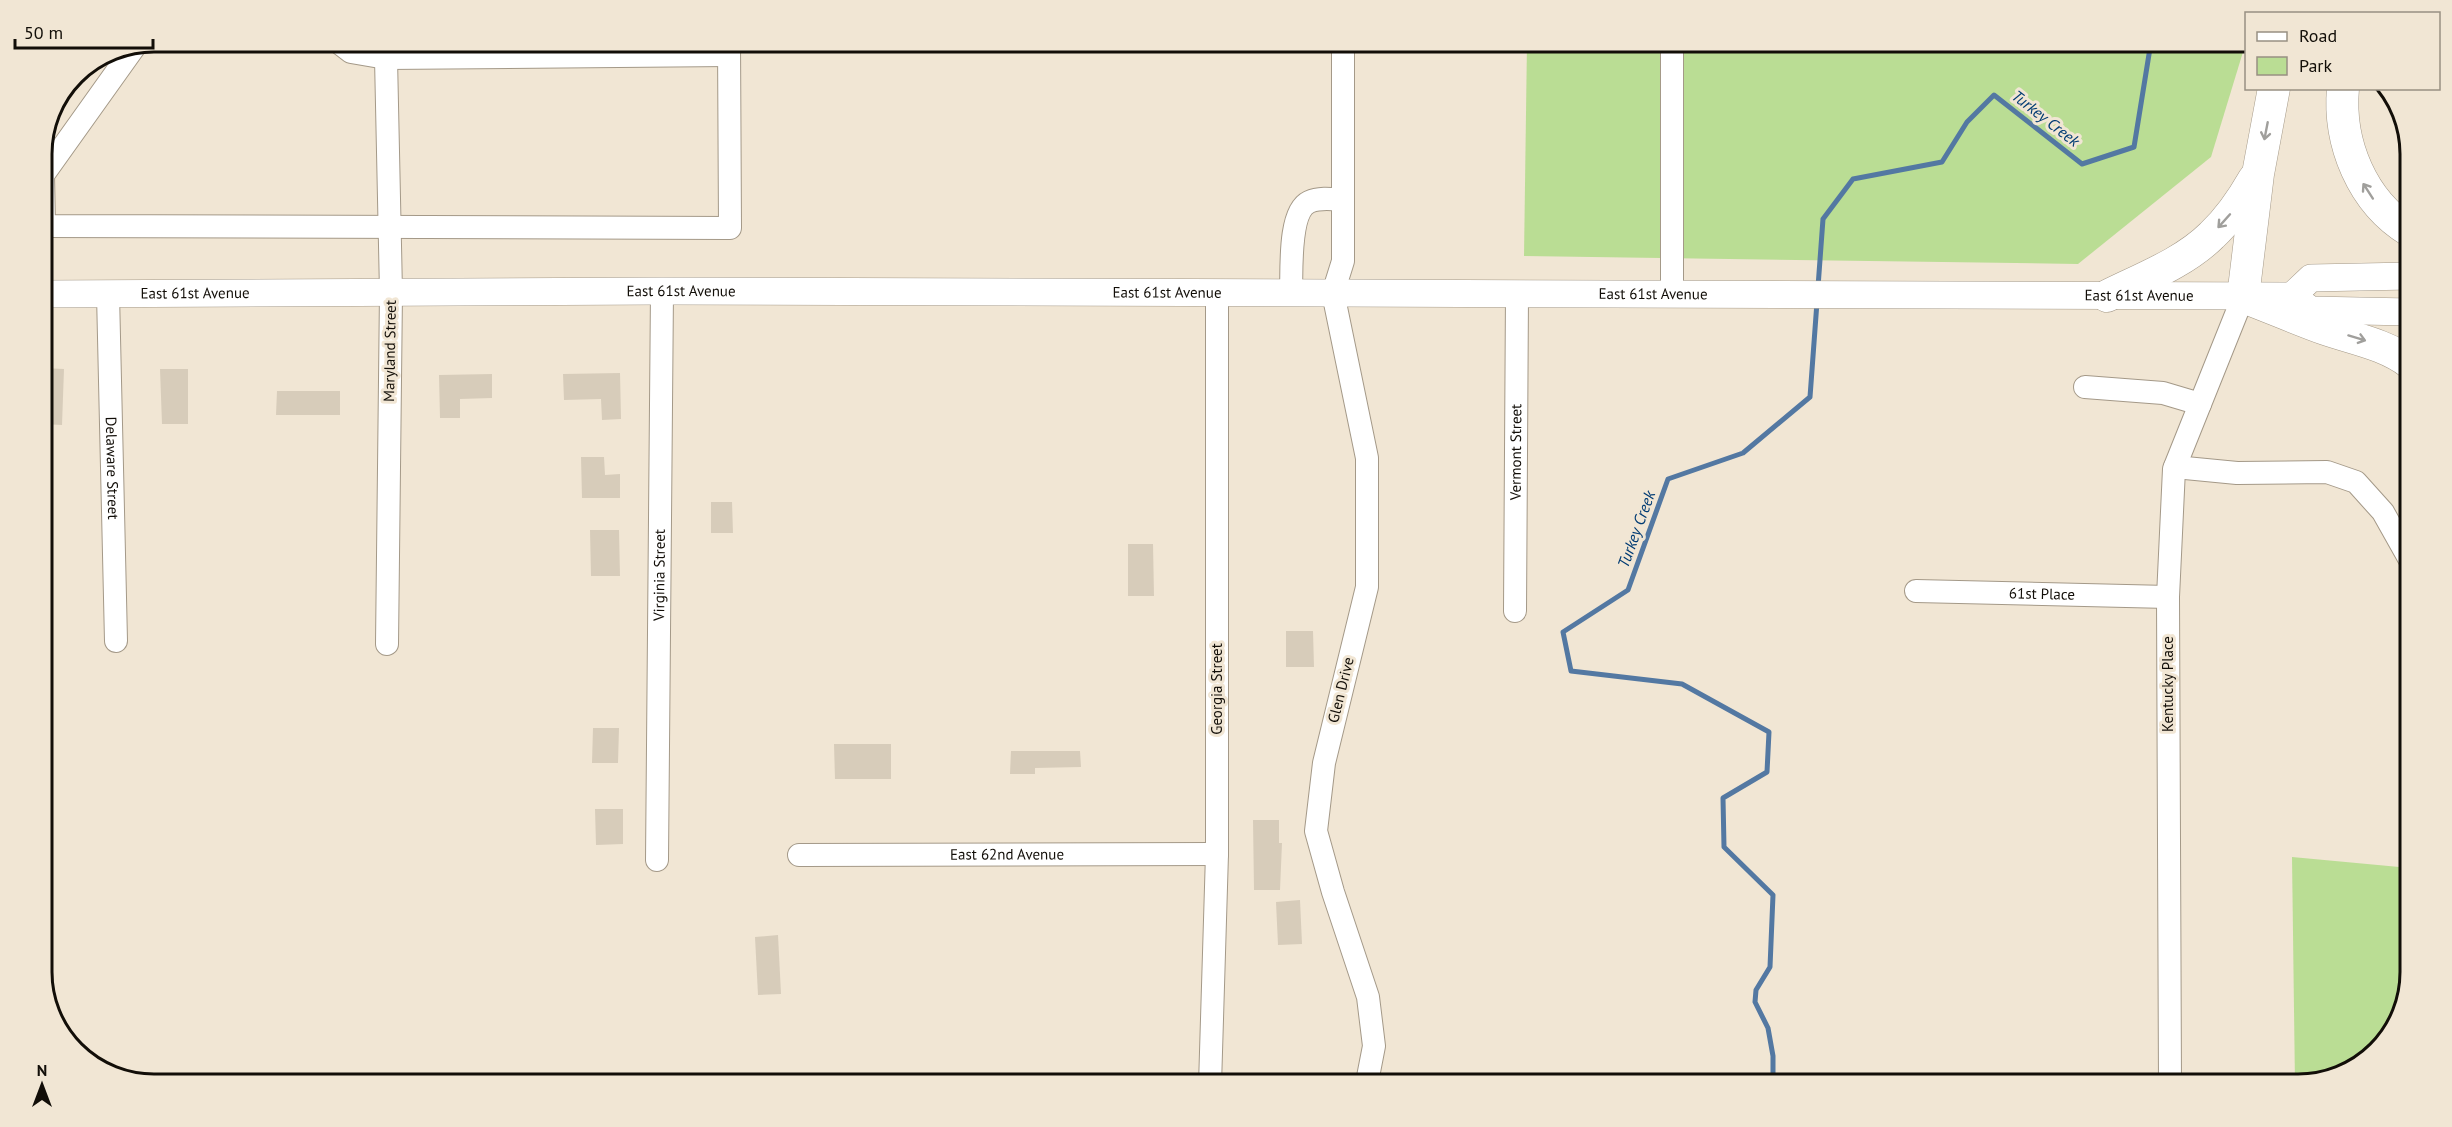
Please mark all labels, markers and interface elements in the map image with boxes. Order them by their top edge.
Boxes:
scale bar [15,12,153,50]
legend [2245,12,2440,90]
text: 50 m [24,21,63,44]
text: Road [2299,24,2337,47]
text: Park [2299,54,2332,77]
water label: Turkey Creek [2008,85,2085,151]
one-way arrow [2260,121,2271,140]
one-way arrow [2362,183,2374,200]
one-way arrow [2217,214,2231,229]
street label: East 61st Avenue [626,281,736,300]
street label: East 61st Avenue [1112,282,1222,302]
street label: East 61st Avenue [140,283,250,303]
street label: East 61st Avenue [1598,284,1708,303]
street label: East 61st Avenue [2084,285,2194,305]
street label: Maryland Street [379,300,400,402]
one-way arrow [2347,333,2366,344]
street label: Vermont Street [1506,404,1525,501]
street label: Delaware Street [102,416,123,520]
water label: Turkey Creek [1613,487,1659,570]
street label: Virginia Street [649,529,669,622]
street label: 61st Place [2009,583,2075,604]
street label: Kentucky Place [2158,636,2177,732]
street label: Georgia Street [1207,643,1226,735]
street label: Glen Drive [1323,655,1358,725]
street label: East 62nd Avenue [950,844,1064,864]
north arrow [12,1055,72,1115]
text: N [37,1060,47,1080]

